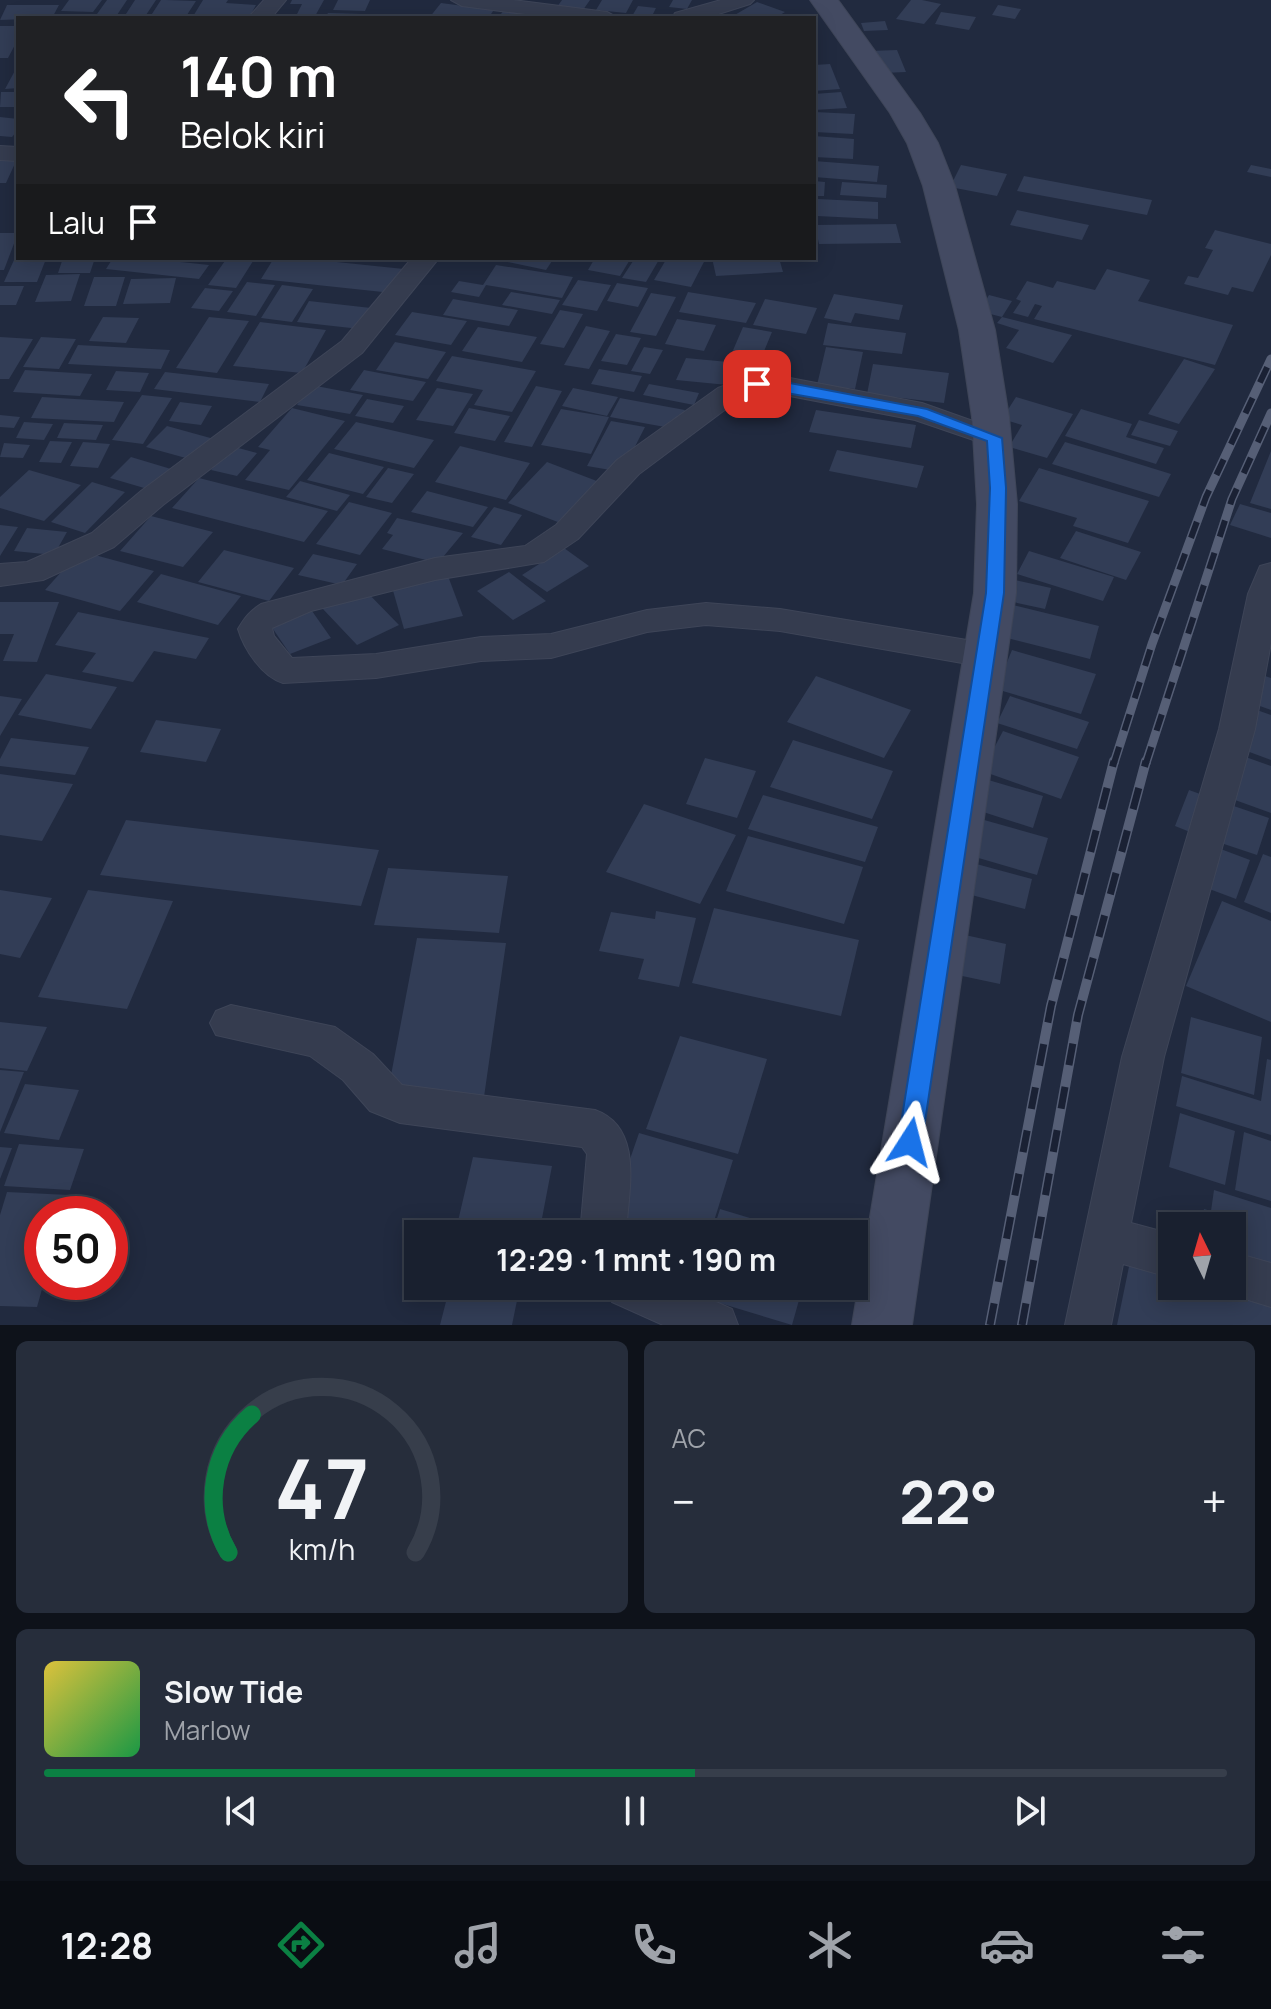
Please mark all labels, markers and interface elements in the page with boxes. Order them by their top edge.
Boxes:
text: 140 m [180,37,337,114]
icon: left [48,48,152,152]
text: Belok kiri [180,110,326,159]
icon: arrive [121,200,165,244]
text: Lalu [48,202,105,243]
pin [723,350,791,418]
icon: arrive [735,362,779,406]
position arrow [868,1100,952,1184]
speed limit sign: 50 [24,1196,128,1300]
north arrow [1158,1212,1246,1300]
map controls [1158,1212,1246,1300]
text: 12:29 · 1 mnt · 190 m [496,1239,776,1280]
text: AC [672,1420,706,1456]
text: 47 [274,1430,369,1544]
text: 22° [899,1460,998,1542]
text: − [672,1471,695,1531]
text: + [1202,1471,1227,1531]
text: km/h [289,1530,355,1569]
text: Slow Tide [164,1671,303,1712]
text: Marlow [164,1712,251,1748]
icon: previous [219,1789,263,1833]
icon: pause [613,1789,657,1833]
icon: next [1008,1789,1052,1833]
icon: directions [273,1917,329,1973]
icon: music [450,1917,506,1973]
icon: phone [626,1917,682,1973]
icon: climate [802,1917,858,1973]
icon: car [979,1917,1035,1973]
icon: filters [1155,1917,1211,1973]
text: 12:28 [60,1921,153,1970]

